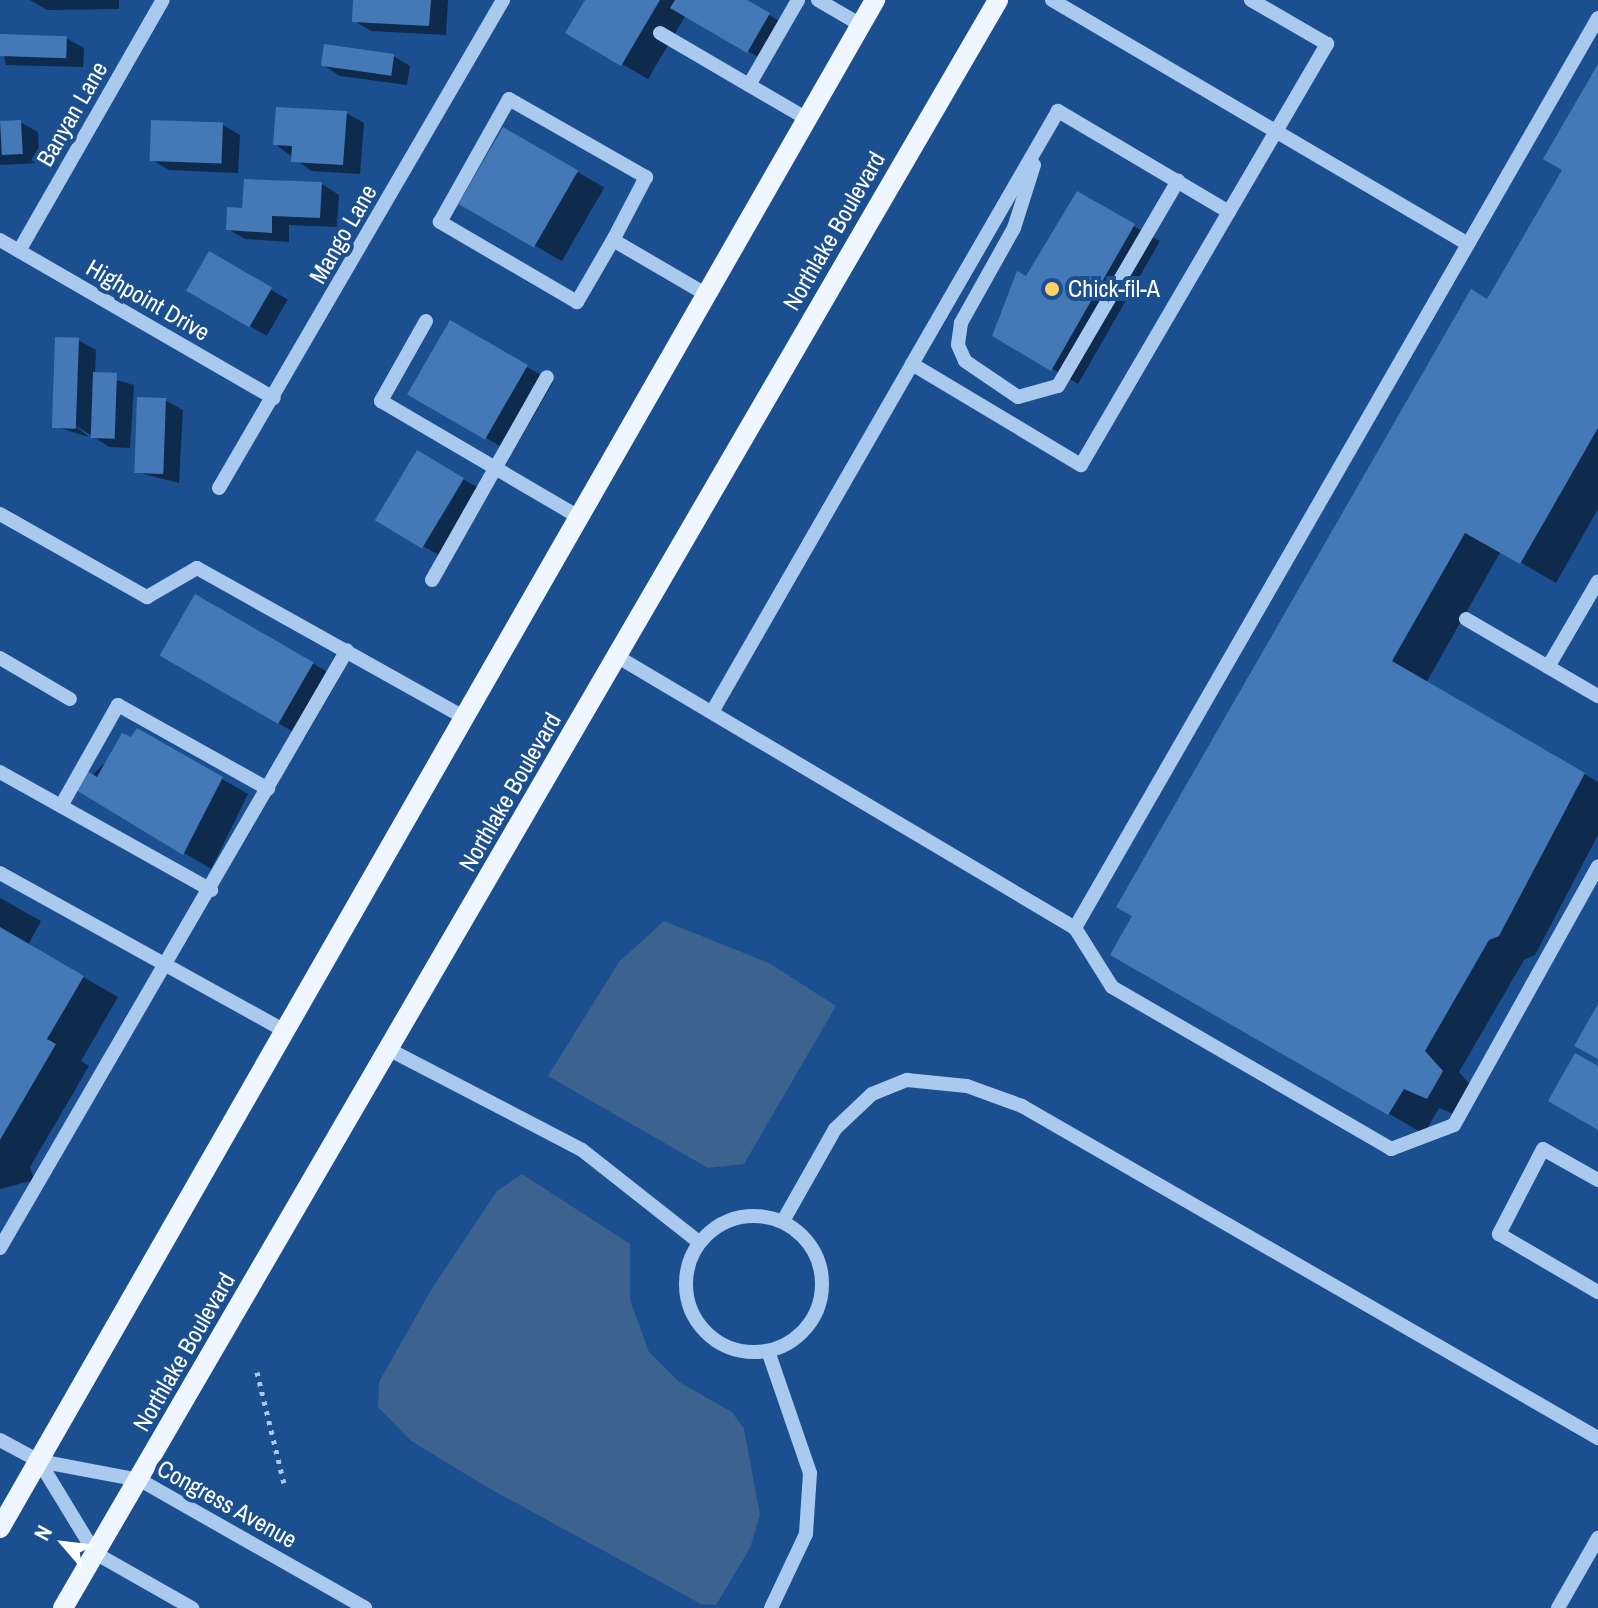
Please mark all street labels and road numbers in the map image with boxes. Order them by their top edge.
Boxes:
street label: Banyan Lane [31,57,113,171]
street label: Northlake Boulevard [777,147,891,315]
street label: Mango Lane [303,179,383,289]
street label: Highpoint Drive [81,253,215,347]
street label: Northlake Boulevard [453,708,567,876]
street label: Northlake Boulevard [127,1268,241,1436]
street label: Congress Avenue [152,1454,302,1554]

